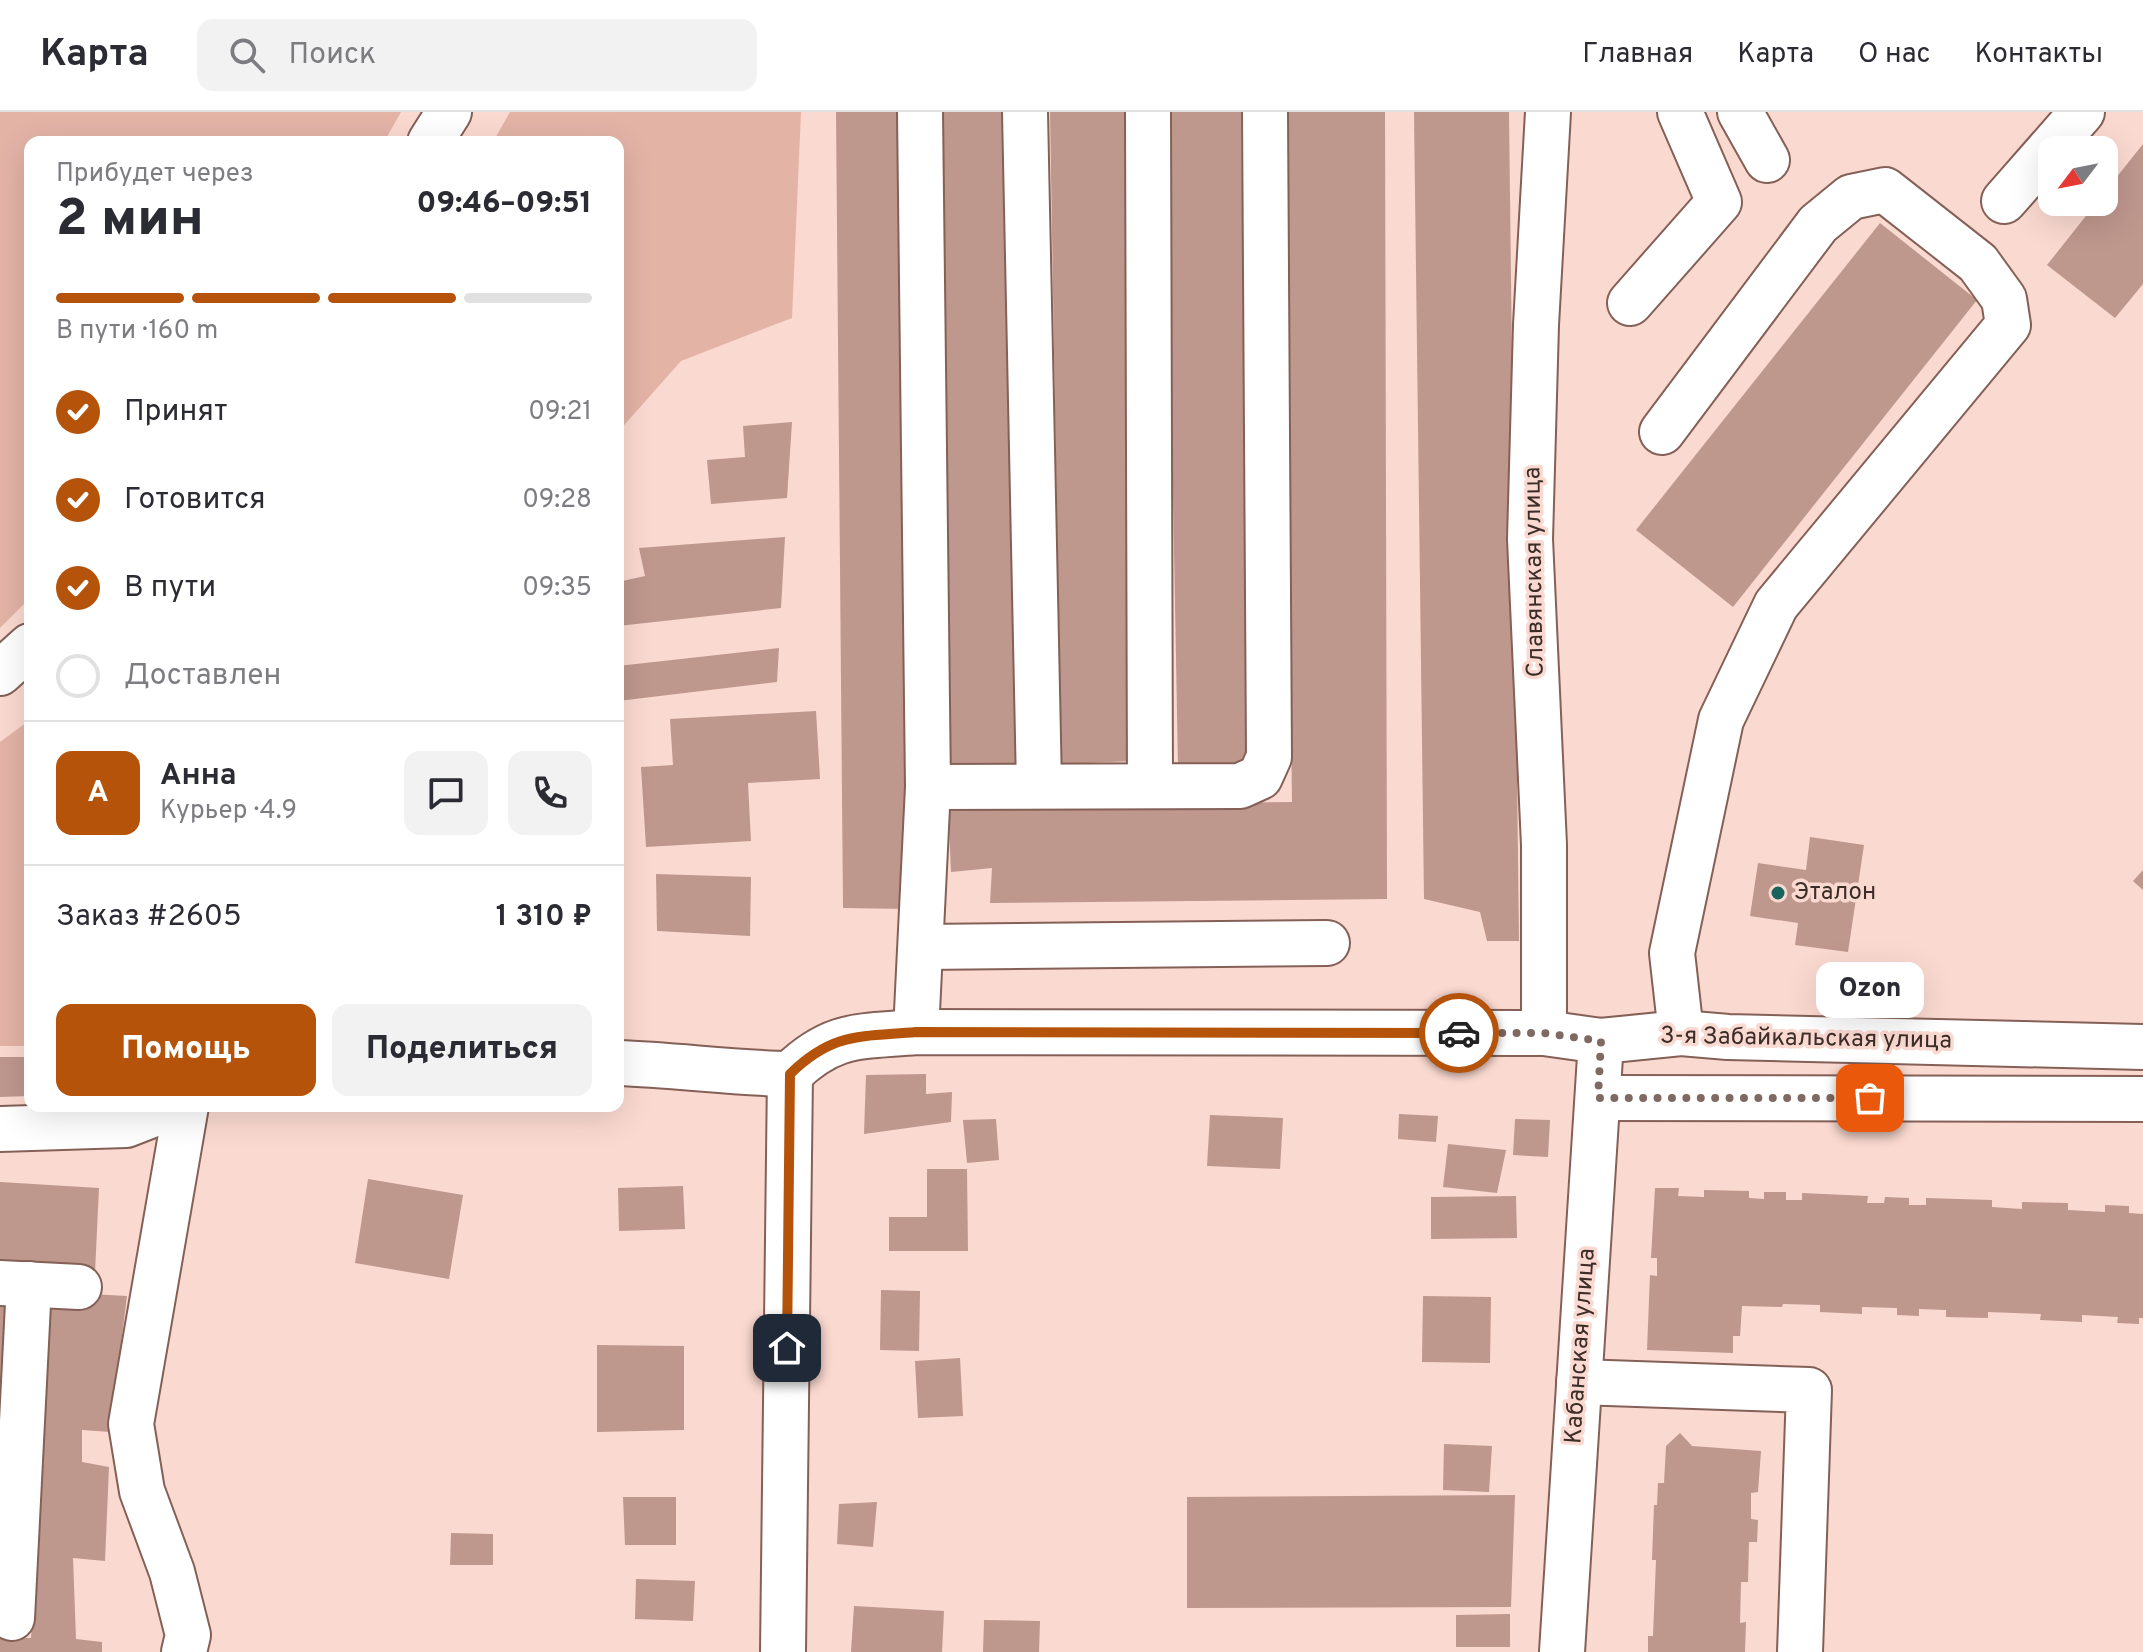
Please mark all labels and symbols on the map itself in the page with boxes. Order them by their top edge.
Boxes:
north arrow [2038,136,2118,216]
street label: Славянская улица [1518,466,1552,678]
place label: Эталон [1794,878,1876,908]
marker: Эталон [1769,884,1787,902]
callout: Ozon [1816,962,1924,1018]
courier [1419,993,1499,1073]
street label: 3-я Забайкальская улица [1660,1021,1952,1057]
pin [1836,1064,1904,1132]
street label: Кабанская улица [1559,1247,1603,1445]
pin [753,1314,821,1382]

